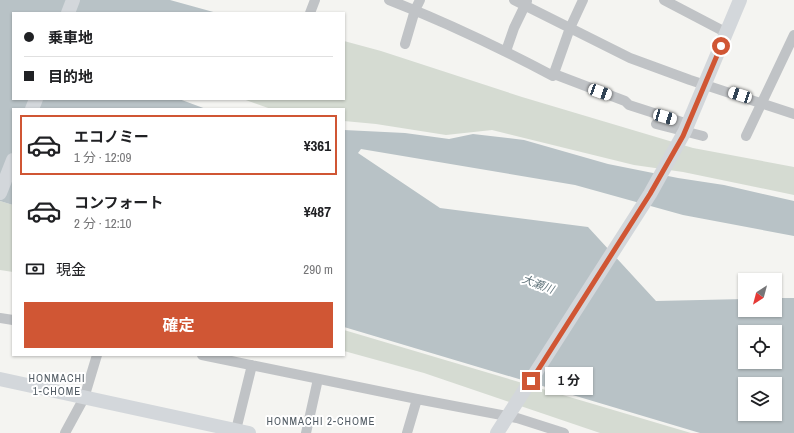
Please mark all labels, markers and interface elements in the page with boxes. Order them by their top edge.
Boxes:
text: 乗車地 [48,27,93,48]
route start [712,37,730,55]
text: 目的地 [48,66,93,87]
car [587,82,613,102]
car [727,86,753,104]
car [652,108,678,126]
text: エコノミー [74,126,149,147]
icon: car [26,127,62,163]
text: ¥361 [304,135,331,156]
text: 1 分 · 12:09 [74,149,131,166]
text: コンフォート [74,192,164,213]
icon: car [26,193,62,229]
text: ¥487 [304,201,331,222]
text: 2 分 · 12:10 [74,215,131,232]
icon: cash [24,258,46,280]
text: 現金 [56,259,86,280]
text: 290 m [303,261,333,278]
water label: 大瀬川 [520,272,557,297]
north arrow [738,273,782,317]
map controls [738,273,782,421]
button: 確定 [24,302,333,348]
button: locate [738,325,782,369]
callout: 1 分 [545,367,593,395]
district label: HONMACHI 1-CHOME [28,371,86,398]
route end [522,372,540,390]
text: 1 分 [558,372,580,389]
button: layers [738,377,782,421]
district label: HONMACHI 2-CHOME [266,414,376,428]

